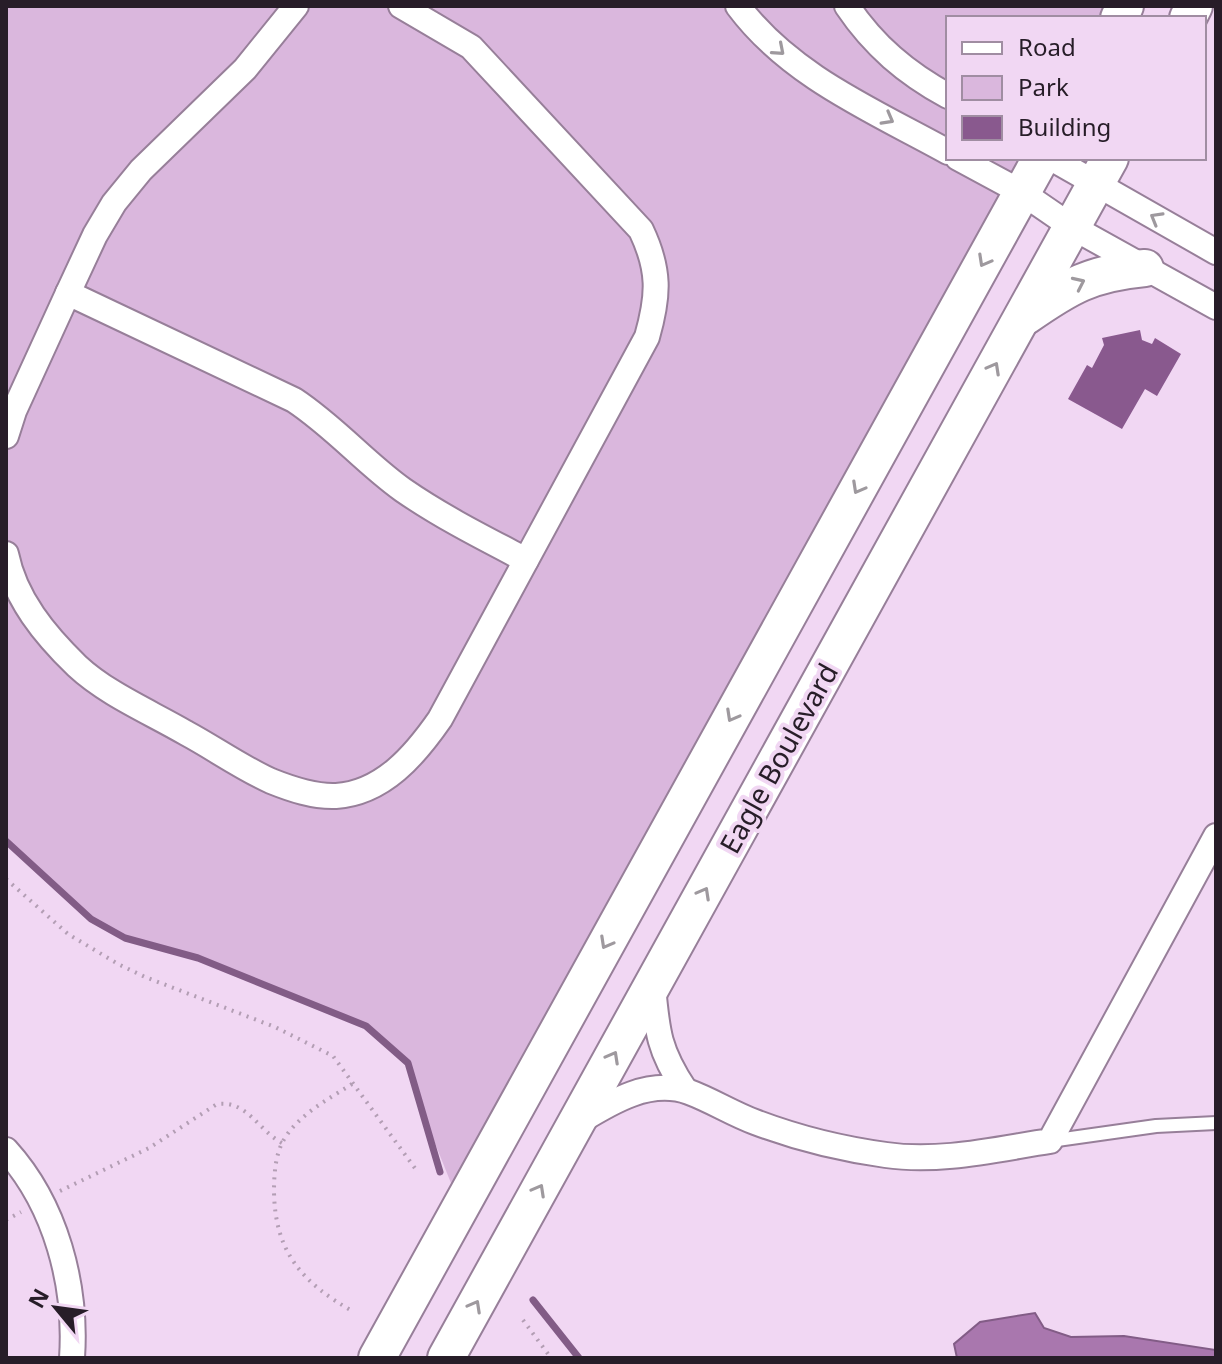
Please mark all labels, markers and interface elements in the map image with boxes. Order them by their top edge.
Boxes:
legend [946,16,1206,160]
text: Road [1018,30,1076,63]
one-way arrow [770,40,785,55]
text: Park [1018,70,1069,103]
one-way arrow [879,109,893,125]
text: Building [1018,110,1111,143]
one-way arrow [1150,212,1165,228]
one-way arrow [978,252,993,267]
one-way arrow [1070,277,1085,293]
one-way arrow [985,361,1000,376]
one-way arrow [852,479,868,494]
street label: Eagle Boulevard [710,656,846,860]
one-way arrow [726,707,742,722]
one-way arrow [694,887,709,902]
one-way arrow [601,935,616,950]
one-way arrow [603,1051,619,1065]
one-way arrow [529,1184,545,1198]
north arrow [16,1268,96,1348]
text: N [20,1283,55,1313]
one-way arrow [465,1301,481,1315]

